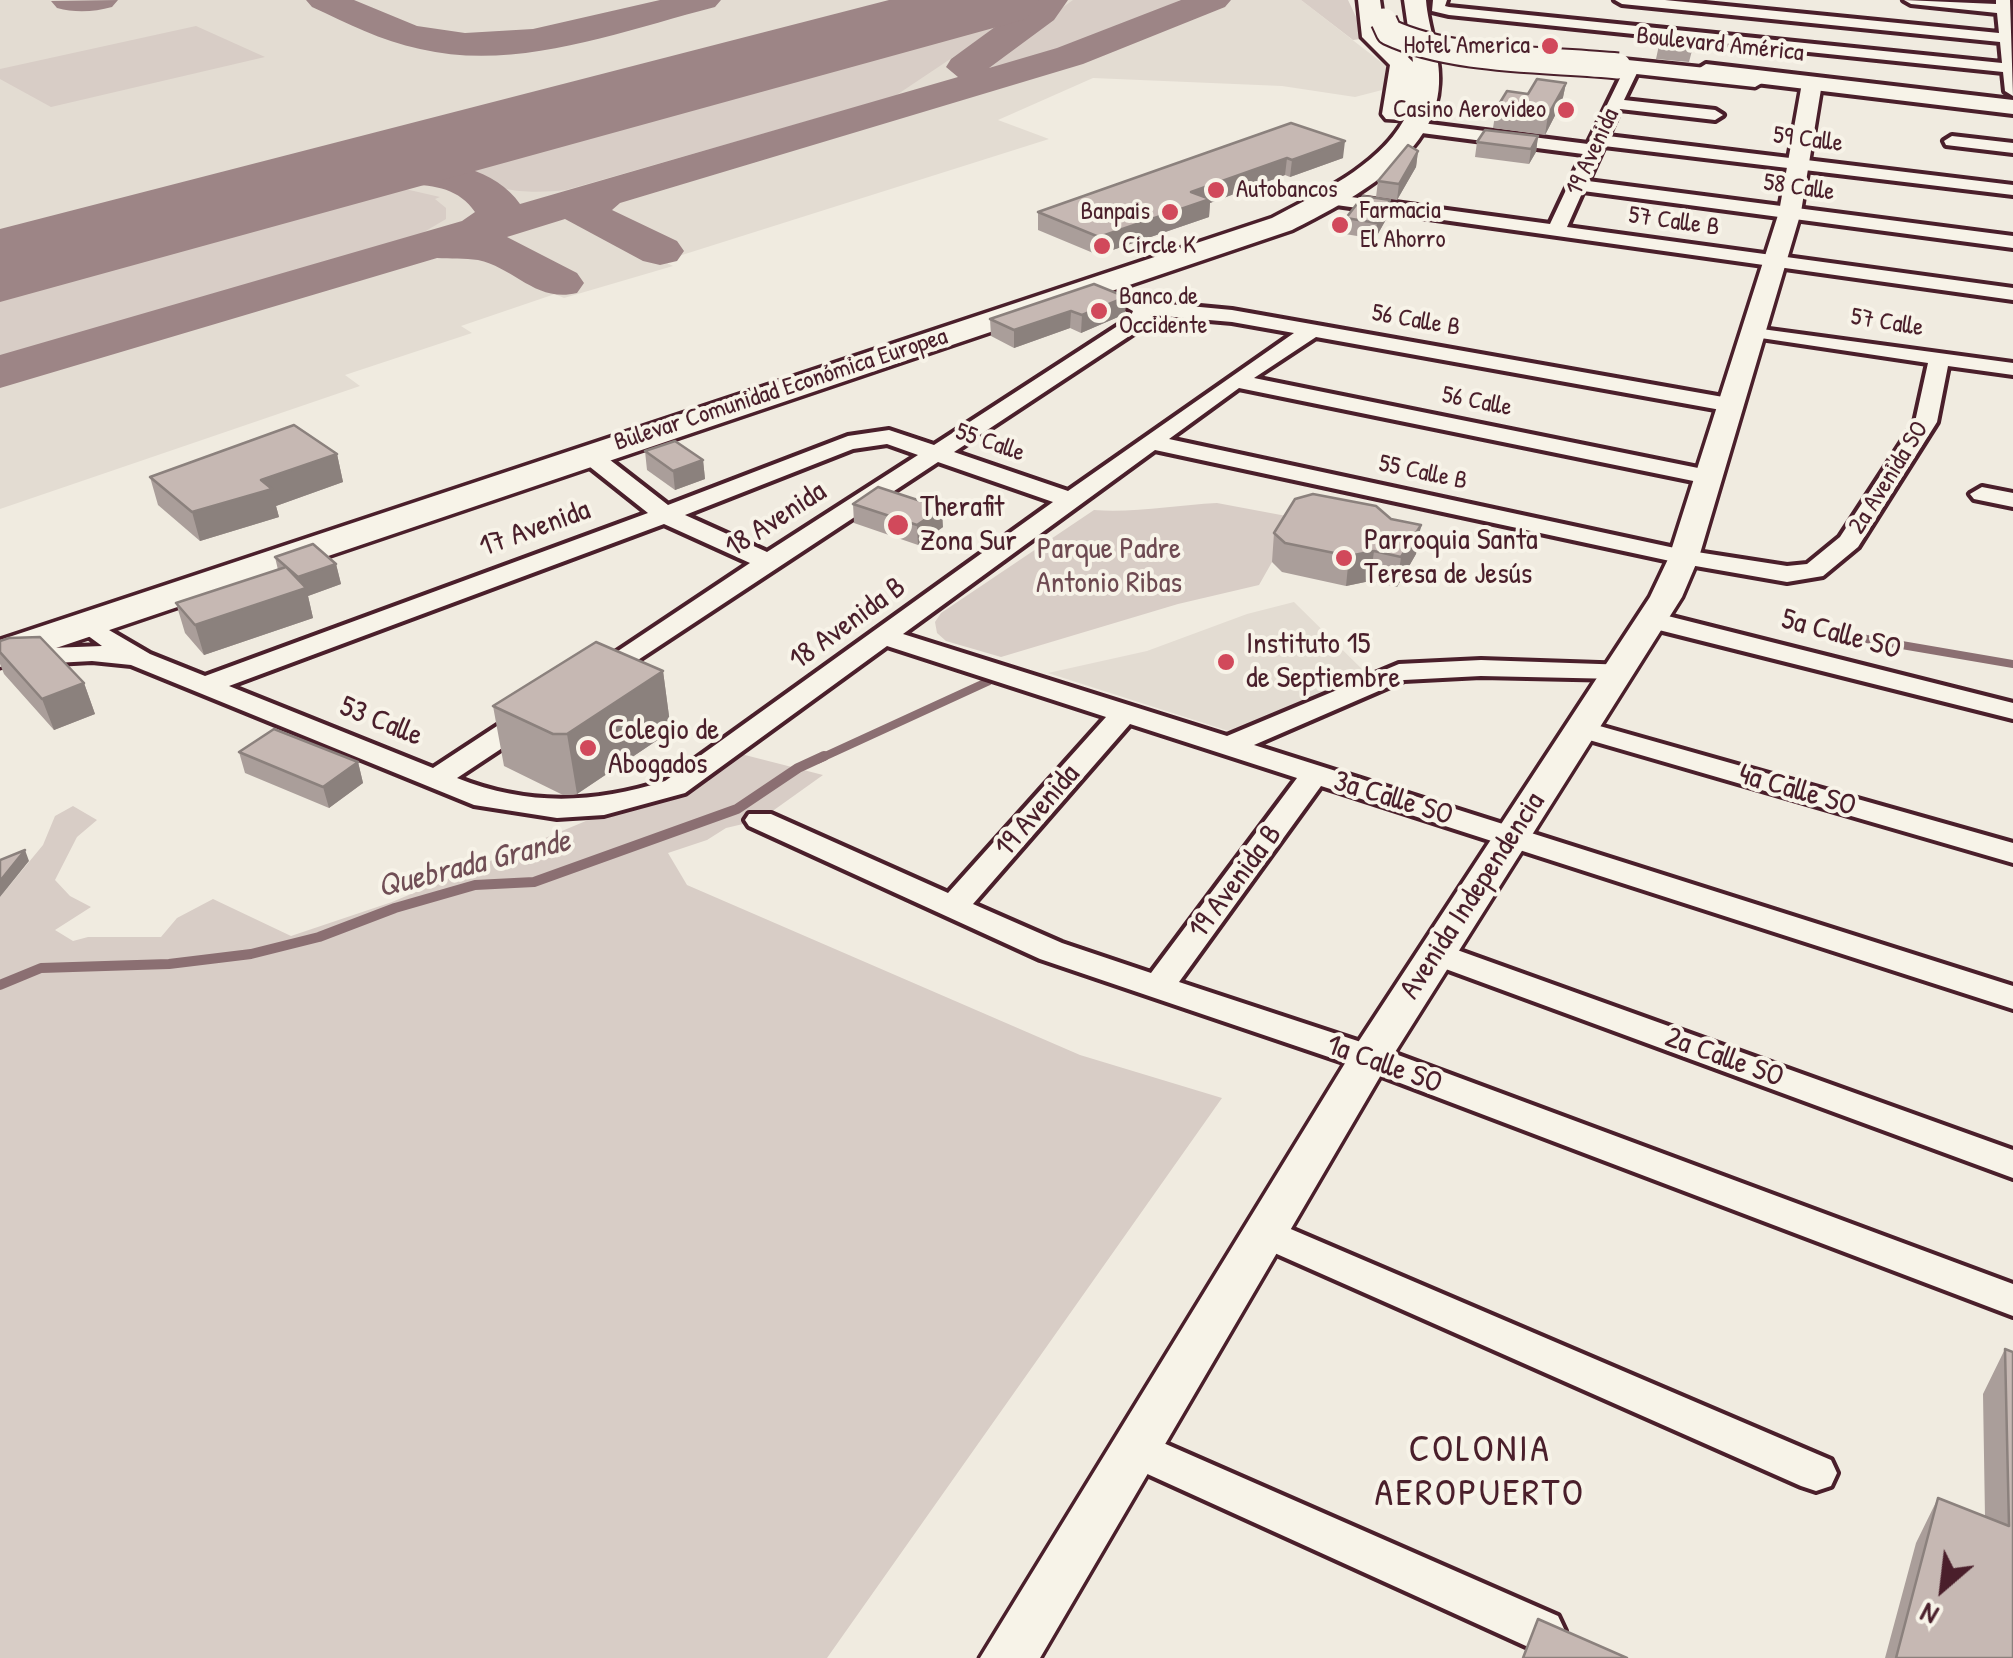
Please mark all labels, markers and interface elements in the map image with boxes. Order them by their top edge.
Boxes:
street label: Boulevard América [1635,21,1805,69]
place label: Hotel America [1403,31,1530,61]
marker: Hotel America [1539,35,1561,57]
place label: Casino Aerovideo [1393,95,1546,125]
marker: Casino Aerovideo [1555,99,1577,121]
street label: 19 Avenida [1560,104,1626,200]
street label: 59 Calle [1772,121,1844,159]
street label: 58 Calle [1762,168,1836,208]
place label: Autobancos [1236,175,1338,205]
marker: Autobancos [1205,179,1227,201]
place label: Farmacia El Ahorro [1360,196,1446,255]
place label: Banpais [1081,197,1150,227]
marker: Banpais [1159,201,1181,223]
street label: 57 Calle B [1627,201,1721,243]
marker: Farmacia El Ahorro [1329,214,1351,236]
place label: Circle K [1122,231,1196,261]
marker: Circle K [1091,235,1113,257]
place label: Banco de Occidente [1119,282,1207,341]
street label: 56 Calle B [1370,299,1462,343]
marker: Banco de Occidente [1088,300,1110,322]
street label: 57 Calle [1849,302,1925,344]
street label: Bulevar Comunidad Económica Europea [611,322,951,458]
street label: 56 Calle [1440,381,1514,423]
street label: 2a Avenida SO [1843,416,1935,540]
street label: 55 Calle [951,417,1029,469]
street label: 55 Calle B [1376,449,1470,497]
street label: 18 Avenida [719,474,833,566]
place label: Therafit Zona Sur [920,490,1017,560]
street label: 17 Avenida [475,492,595,566]
marker: Therafit Zona Sur [885,512,911,538]
place label: Parroquia Santa Teresa de Jesús [1364,523,1538,594]
park label: Parque Padre Antonio Ribas [1036,532,1182,602]
marker: Parroquia Santa Teresa de Jesús [1333,547,1355,569]
street label: 18 Avenida B [783,570,913,678]
street label: 5a Calle SO [1778,602,1904,668]
place label: Instituto 15 de Septiembre [1246,627,1400,698]
marker: Instituto 15 de Septiembre [1215,651,1237,673]
street label: 53 Calle [334,689,428,755]
place label: Colegio de Abogados [608,713,719,784]
marker: Colegio de Abogados [577,737,599,759]
street label: 19 Avenida [988,757,1088,865]
street label: 4a Calle SO [1734,757,1860,825]
street label: 3a Calle SO [1329,764,1457,834]
street label: Avenida Independencia [1393,786,1553,1006]
street label: 19 Avenida B [1182,818,1290,946]
water label: Quebrada Grande [374,823,574,907]
street label: 2a Calle SO [1660,1020,1788,1096]
street label: 1a Calle SO [1321,1028,1447,1102]
district label: COLONIA AEROPUERTO [1375,1428,1585,1518]
north arrow [1893,1538,1993,1638]
text: N [1913,1594,1944,1635]

